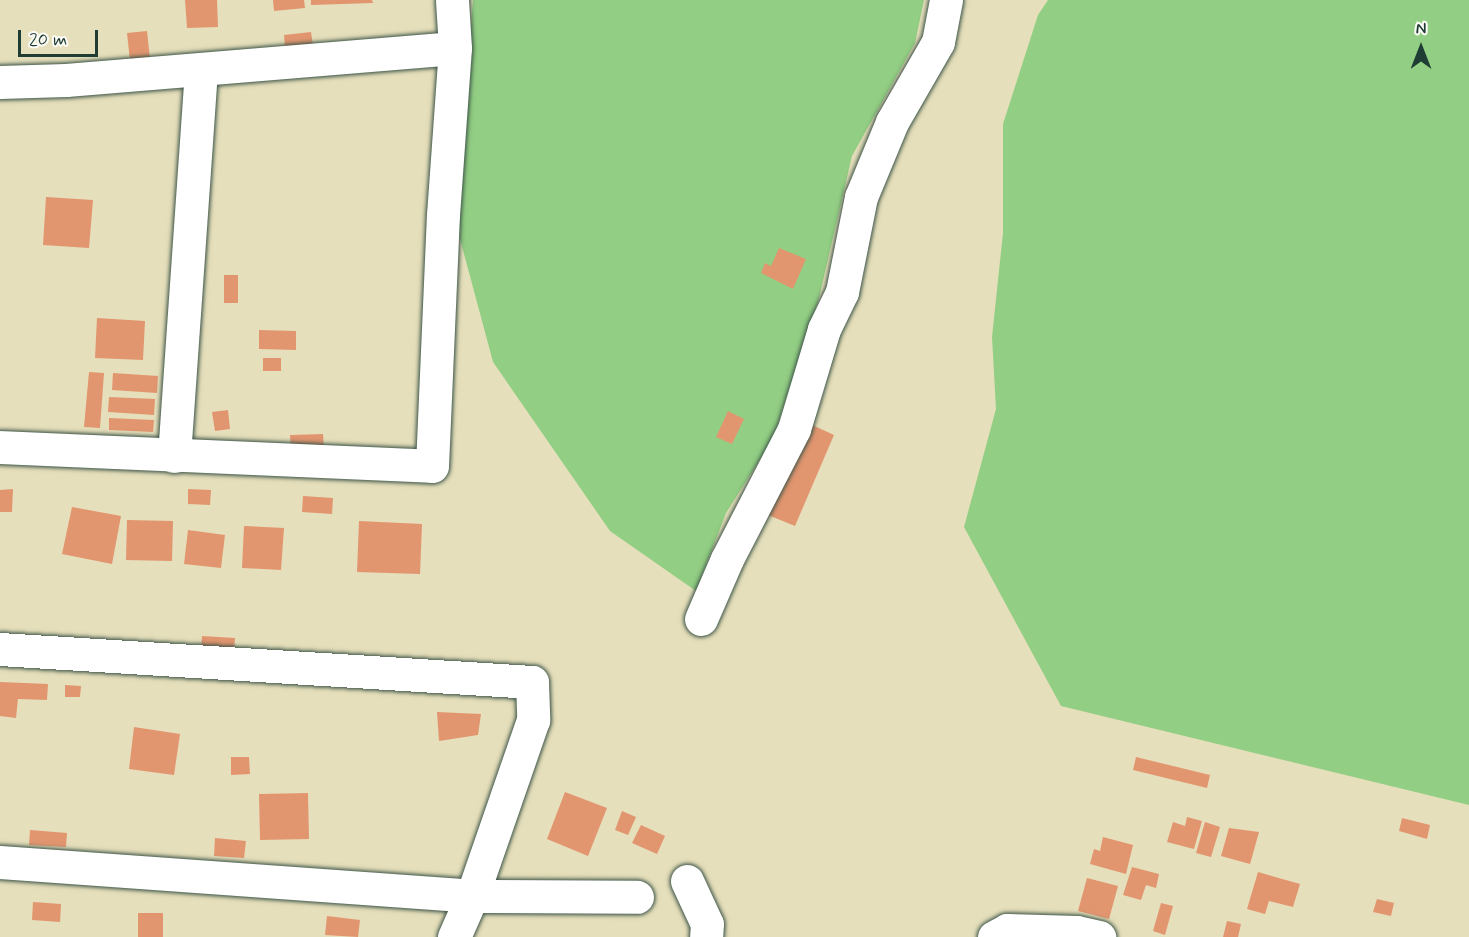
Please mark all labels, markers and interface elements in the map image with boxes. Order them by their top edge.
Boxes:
scale bar [21,18,100,56]
north arrow [1391,18,1451,78]
text: N [1416,19,1426,40]
text: 20 m [29,28,67,52]

